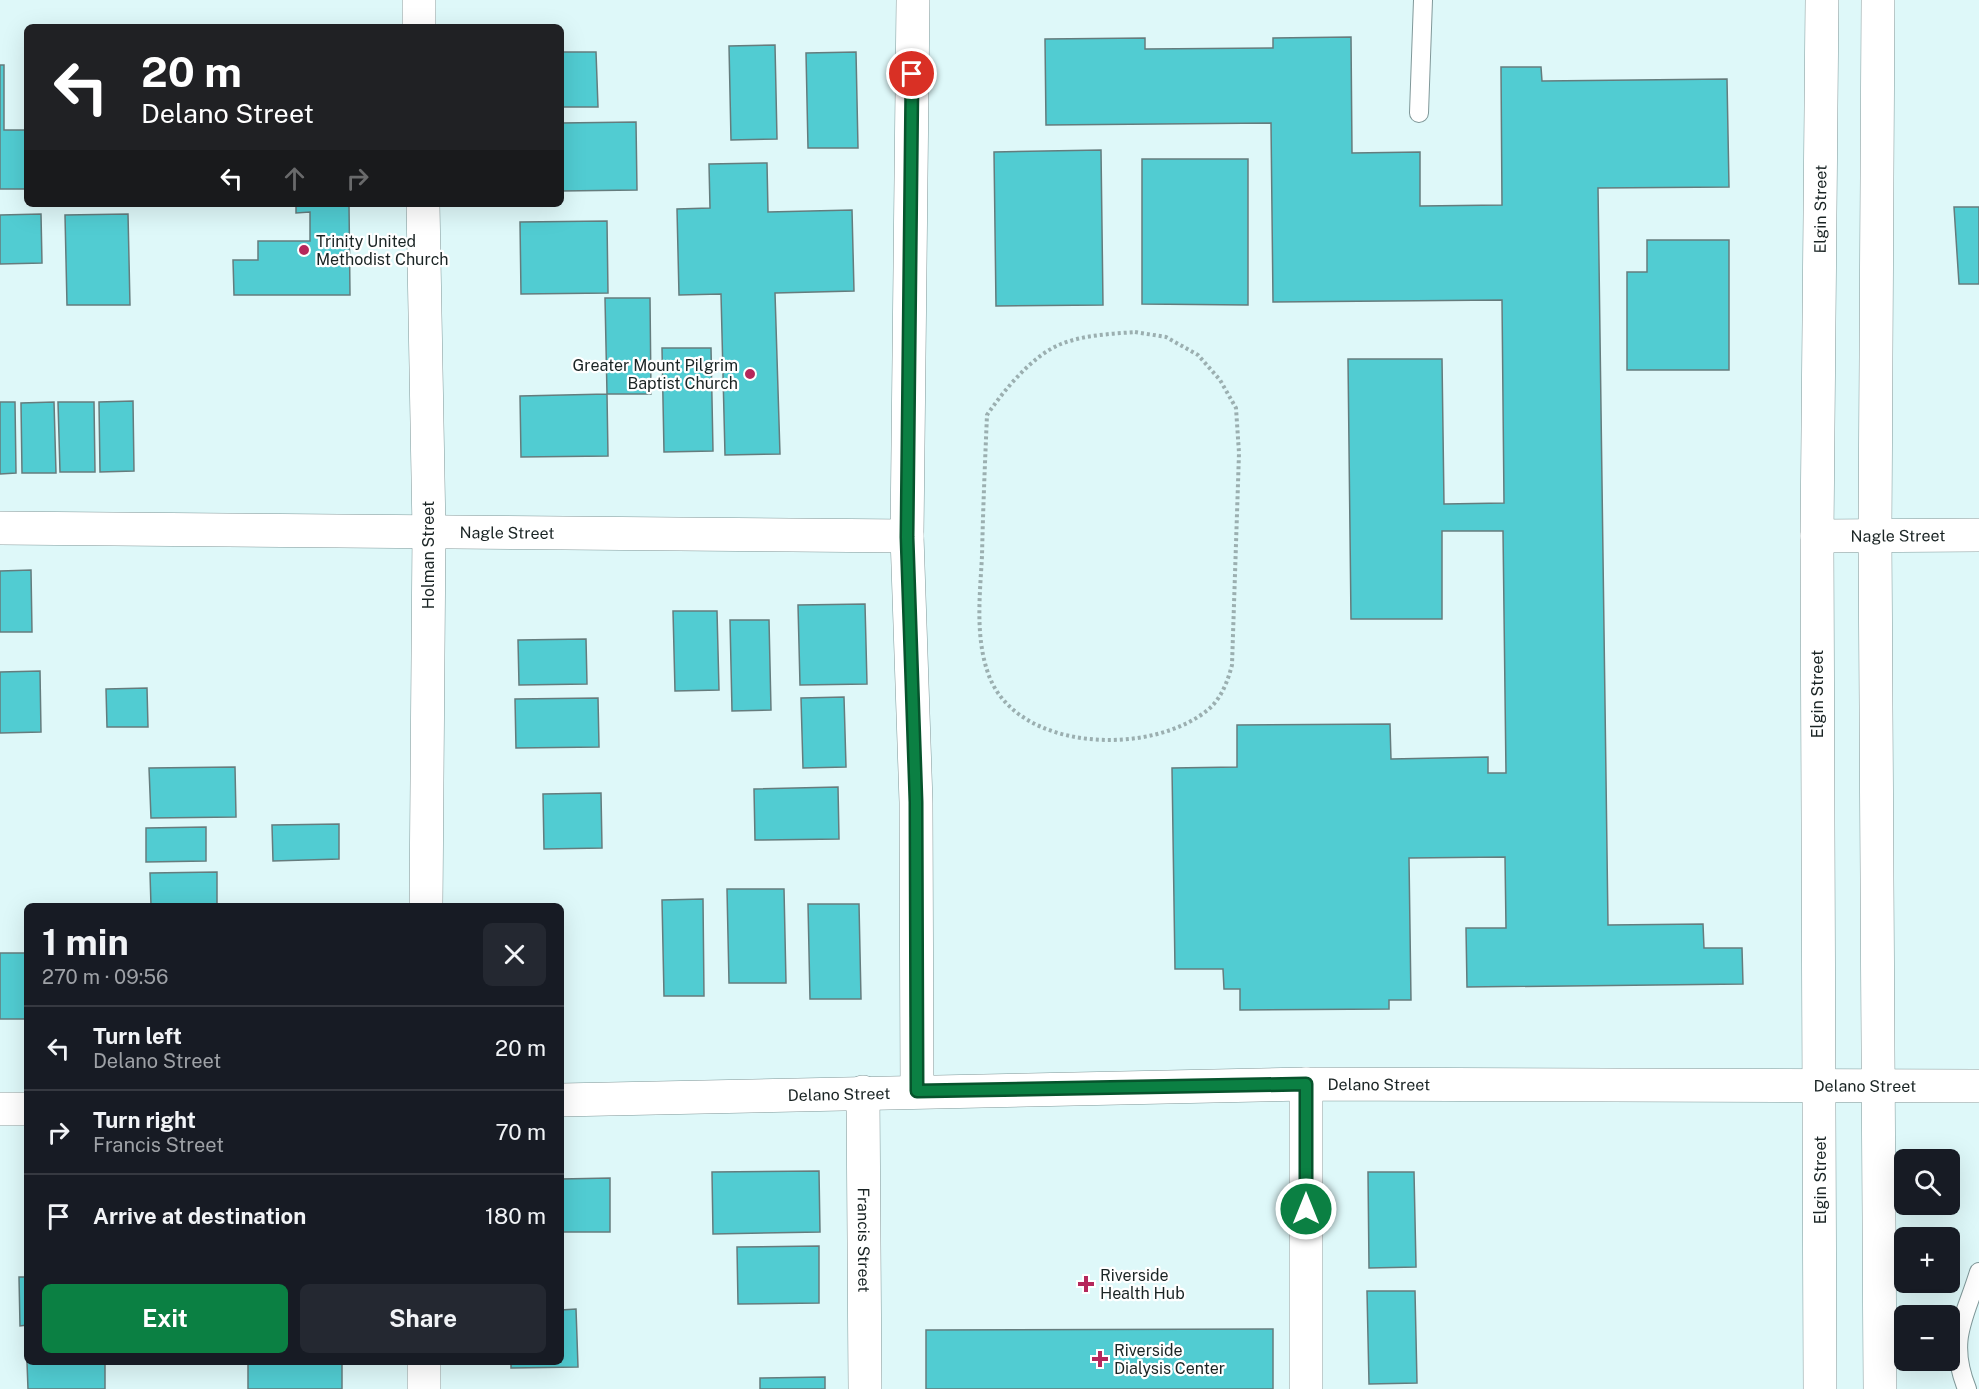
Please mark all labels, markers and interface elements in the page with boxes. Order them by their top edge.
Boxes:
text: 20 m [141,47,242,96]
icon: left [42,48,120,126]
pin [886,48,937,99]
icon: arrive [895,57,928,90]
text: Delano Street [141,97,314,129]
icon: left [215,162,248,195]
icon: ahead [278,162,311,195]
icon: right [341,162,374,195]
street label: Elgin Street [1811,165,1830,253]
place label: Trinity United Methodist Church [316,232,448,269]
marker: Trinity United Methodist Church [297,243,311,257]
place label: Greater Mount Pilgrim Baptist Church [573,356,738,393]
marker: Greater Mount Pilgrim Baptist Church [743,367,757,381]
street label: Holman Street [419,501,438,609]
street label: Nagle Street [459,523,555,543]
street label: Nagle Street [1850,526,1946,546]
street label: Elgin Street [1808,650,1827,738]
text: 1 min [42,921,129,963]
button: close [483,923,546,986]
text: 270 m · 09:56 [42,965,168,989]
text: Turn left [93,1023,182,1049]
icon: left [42,1032,75,1065]
text: 20 m [495,1035,546,1061]
text: Delano Street [93,1049,221,1073]
street label: Delano Street [1327,1075,1430,1094]
street label: Delano Street [1813,1077,1916,1096]
street label: Delano Street [787,1084,890,1105]
text: Turn right [93,1107,196,1133]
icon: right [42,1116,75,1149]
text: 70 m [495,1119,546,1145]
text: Francis Street [93,1133,224,1157]
street label: Elgin Street [1811,1136,1830,1224]
map controls [1894,1149,1960,1371]
button: search [1894,1149,1960,1215]
position arrow [1274,1177,1338,1241]
street label: Francis Street [854,1187,873,1293]
icon: arrive [42,1200,75,1233]
text: Arrive at destination [93,1203,306,1229]
text: 180 m [485,1203,546,1229]
button: + [1894,1227,1960,1293]
place label: Riverside Health Hub [1100,1266,1185,1303]
marker: Riverside Health Hub [1077,1275,1095,1293]
button: Exit [42,1284,288,1353]
button: Share [300,1284,546,1353]
button: − [1894,1305,1960,1371]
place label: Riverside Dialysis Center [1114,1341,1225,1378]
marker: Riverside Dialysis Center [1091,1350,1109,1368]

